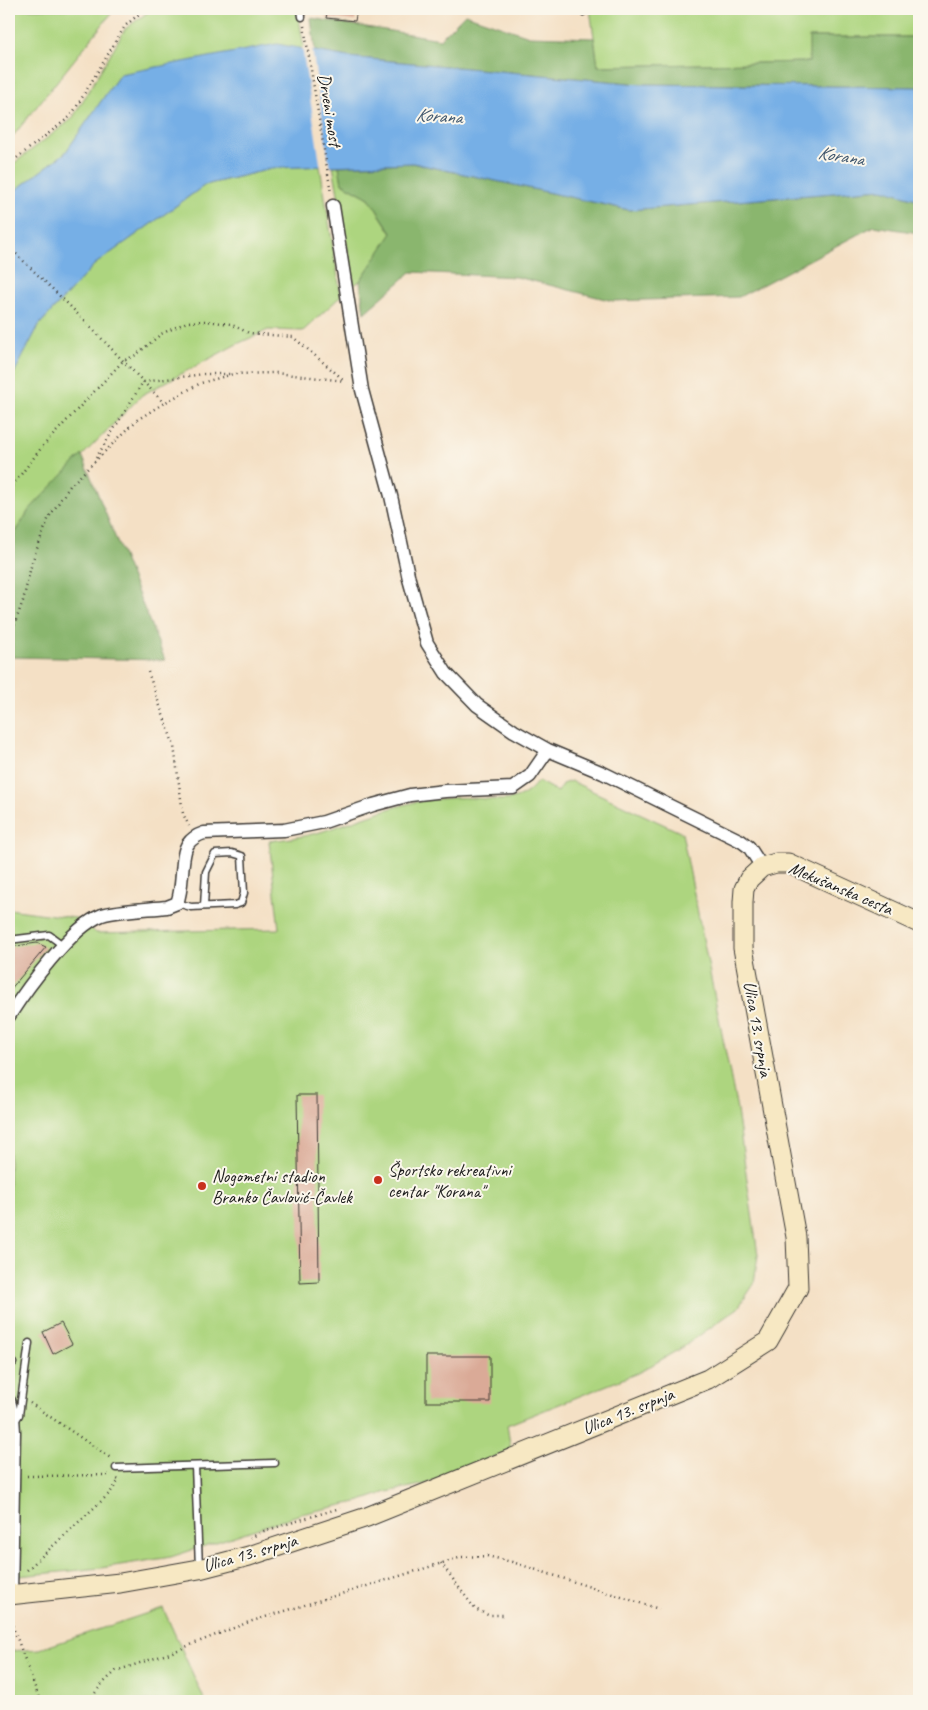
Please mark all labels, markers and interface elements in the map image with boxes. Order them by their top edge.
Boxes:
street label: Drveni most [313,72,347,151]
water label: Korana [415,102,465,130]
water label: Korana [816,141,868,172]
street label: Mekušanska cesta [786,856,897,920]
street label: Ulica 13. srpnja [739,979,777,1080]
place label: Športsko rekreativni centar "Korana" [388,1159,514,1202]
place label: Nogometni stadion Branko Čavlović-Čavlek [212,1165,353,1208]
marker: Športsko rekreativni centar "Korana" [372,1174,384,1186]
marker: Nogometni stadion Branko Čavlović-Čavlek [196,1180,208,1192]
street label: Ulica 13. srpnja [579,1382,678,1439]
street label: Ulica 13. srpnja [200,1529,301,1577]

